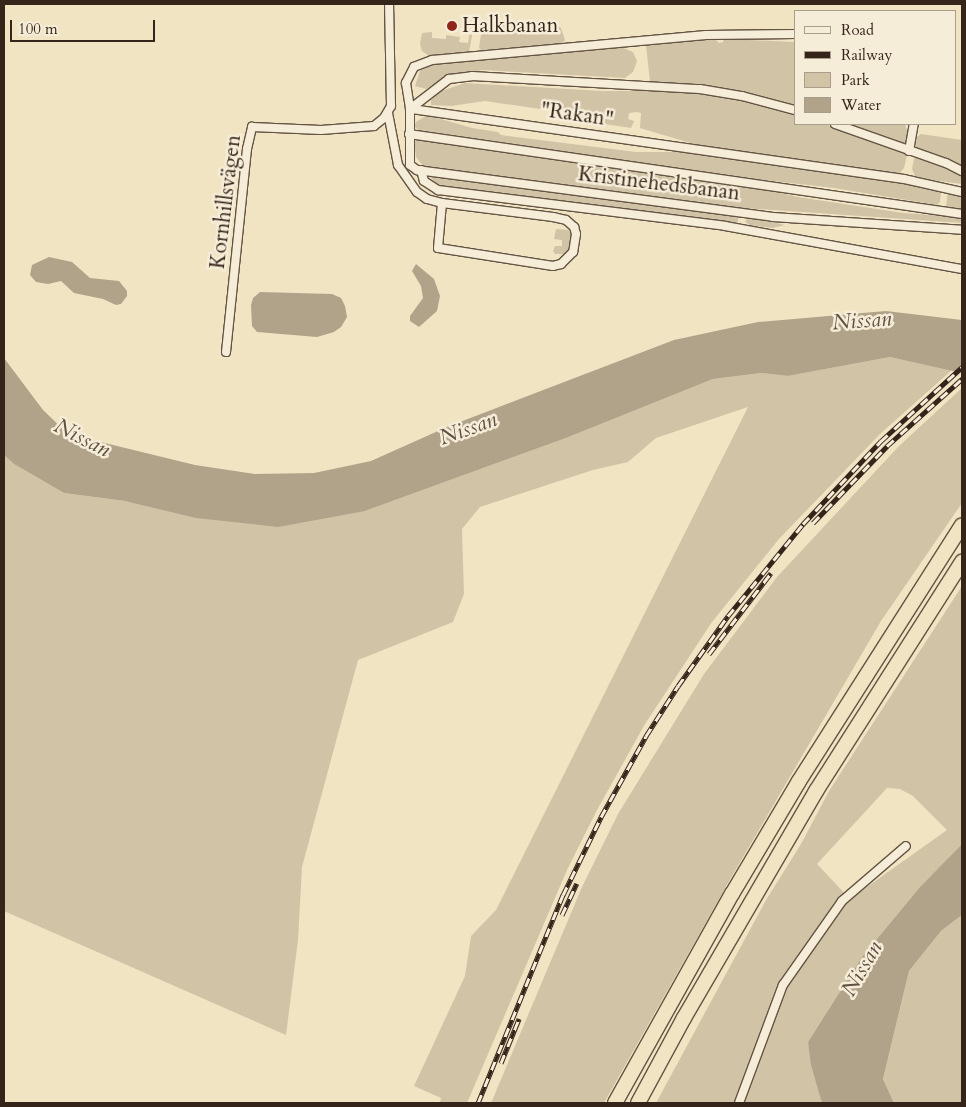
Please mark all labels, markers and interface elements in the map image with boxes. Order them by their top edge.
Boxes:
scale bar [12,10,158,42]
legend [794,10,956,125]
place label: Halkbanan [462,13,558,39]
text: 100 m [18,19,58,39]
marker: Halkbanan [446,20,458,32]
text: Road [841,20,874,40]
text: Railway [841,45,892,65]
text: Park [841,70,870,90]
text: Water [841,95,881,115]
street label: "Rakan" [539,97,615,133]
street label: Kornhillsvägen [205,134,247,270]
street label: Kristinehedsbanan [577,162,741,206]
water label: Nissan [832,306,892,336]
water label: Nissan [436,406,500,452]
water label: Nissan [50,413,114,463]
water label: Nissan [836,937,888,1001]

